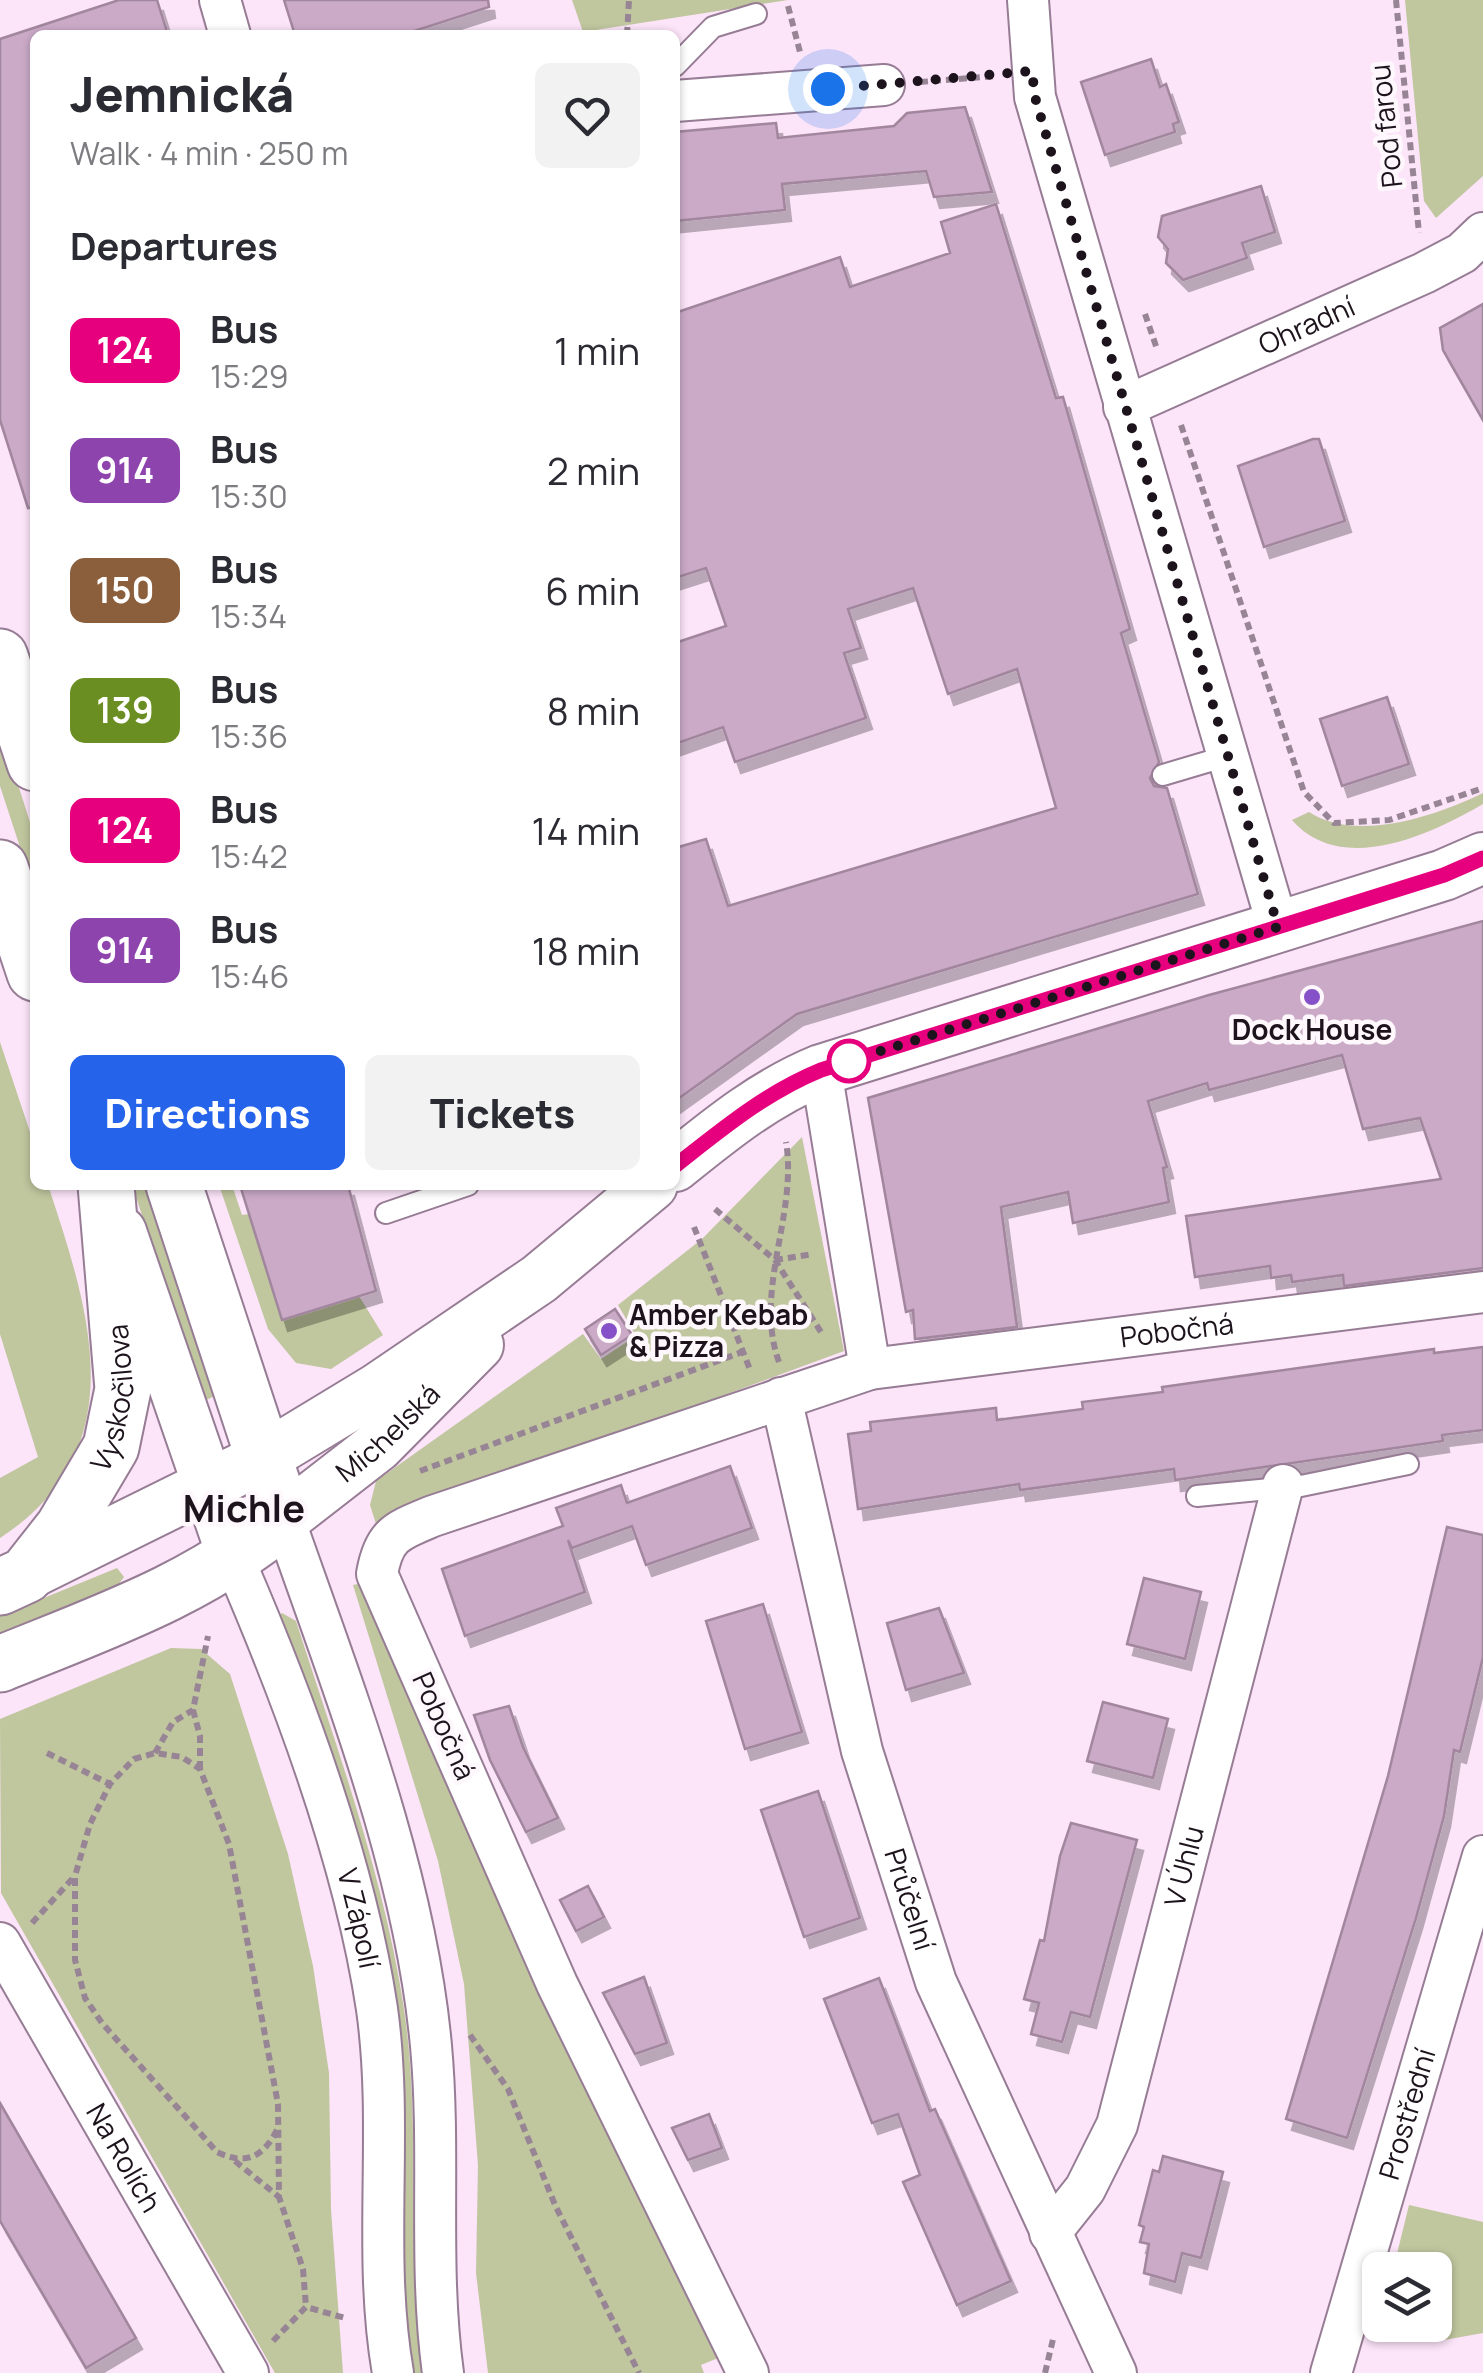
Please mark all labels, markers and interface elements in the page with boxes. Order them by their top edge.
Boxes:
text: Jemnická [70,61,294,126]
button: heart [535,63,640,168]
street label: Pod farou [1360,63,1410,190]
your location [803,64,853,114]
text: Walk · 4 min · 250 m [70,131,348,175]
text: Departures [70,219,278,271]
street label: Ohradní [1252,286,1360,363]
text: Bus [210,302,278,354]
text: 1 min [554,324,640,376]
text: 124 [97,326,153,374]
text: 15:29 [210,354,289,398]
text: Bus [210,422,278,474]
text: 2 min [547,444,640,496]
text: 914 [96,446,154,494]
text: 15:30 [210,474,288,518]
text: Bus [210,542,278,594]
text: 6 min [545,564,640,616]
text: 150 [96,566,154,614]
text: 15:34 [210,594,287,638]
text: Bus [210,662,278,714]
text: 8 min [547,684,640,736]
text: 139 [96,686,154,734]
text: 15:36 [210,714,288,758]
text: Bus [210,782,278,834]
text: 14 min [532,804,640,856]
text: 124 [97,806,153,854]
text: 15:42 [210,834,288,878]
text: Bus [210,902,278,954]
text: 18 min [532,924,640,976]
text: 914 [96,926,154,974]
text: 15:46 [210,954,289,998]
marker: Dock House [1301,986,1323,1008]
place label: Dock House [1232,1010,1392,1048]
unlabelled marker [828,1040,870,1082]
button: Directions [70,1055,345,1170]
button: Tickets [365,1055,640,1170]
place label: Amber Kebab & Pizza [629,1295,808,1365]
street label: Pobočná [1118,1303,1236,1355]
marker: Amber Kebab & Pizza [598,1320,620,1342]
street label: Vyskočilova [81,1323,142,1478]
street label: Michelská [327,1375,448,1490]
district label: Michle [183,1481,305,1533]
street label: Pobočná [404,1666,485,1785]
street label: V Úhlu [1154,1822,1212,1911]
street label: Průčelní [876,1843,945,1955]
street label: V Zápolí [329,1864,390,1971]
street label: Prostřední [1369,2044,1443,2184]
street label: Na Rolích [78,2096,171,2219]
map controls [1362,2252,1452,2342]
button: layers [1362,2252,1452,2342]

